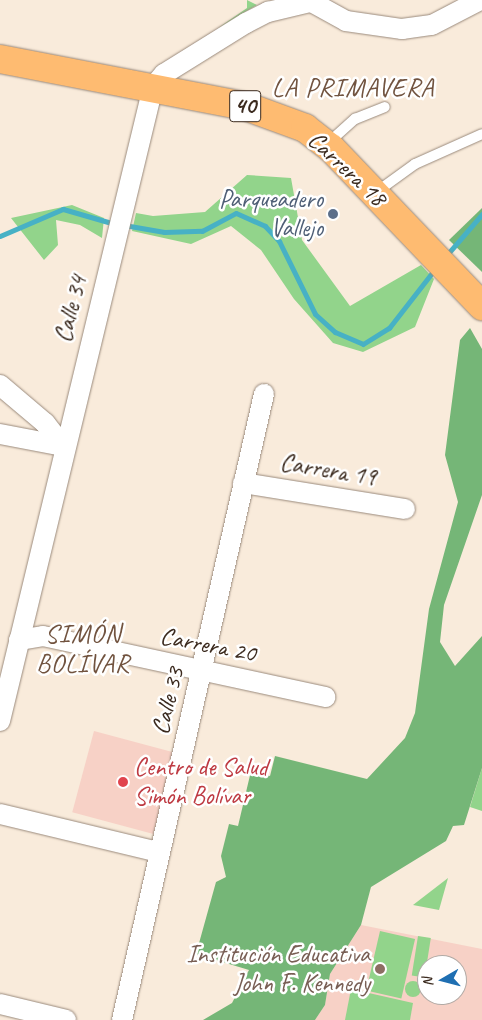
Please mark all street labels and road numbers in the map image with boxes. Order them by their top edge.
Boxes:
road number: 40 [229,84,261,128]
street label: Carrera 18 [301,125,393,213]
street label: Calle 34 [48,272,94,346]
street label: Carrera 19 [278,448,378,492]
street label: Carrera 20 [158,621,258,669]
street label: Calle 33 [145,664,191,738]

